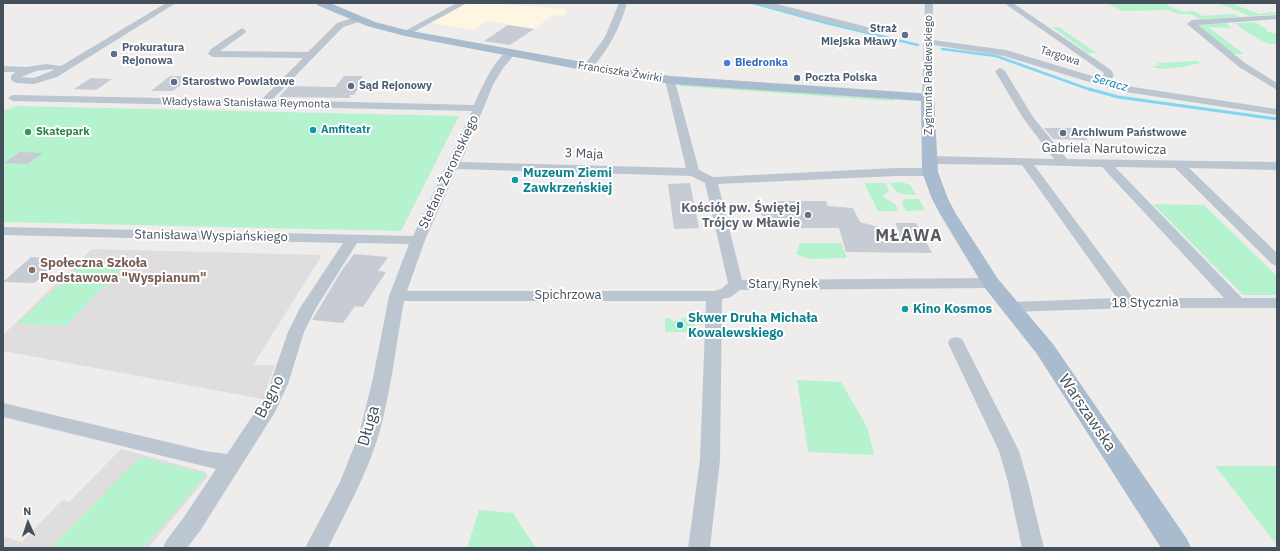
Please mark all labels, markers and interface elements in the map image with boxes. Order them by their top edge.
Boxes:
street label: Zygmunta Padlewskiego [922,15,936,135]
place label: Straż Miejska Mławy [821,22,897,48]
marker: Straż Miejska Mławy [900,30,910,40]
place label: Prokuratura Rejonowa [122,41,184,67]
street label: Targowa [1038,43,1082,69]
marker: Prokuratura Rejonowa [109,49,119,59]
place label: Biedronka [735,56,788,70]
marker: Biedronka [722,58,732,68]
street label: Franciszka Żwirki [577,59,663,85]
place label: Poczta Polska [805,71,877,85]
water label: Seracz [1091,71,1129,95]
marker: Poczta Polska [792,73,802,83]
place label: Starostwo Powiatowe [182,75,295,89]
marker: Starostwo Powiatowe [169,77,179,87]
place label: Sąd Rejonowy [359,79,432,93]
marker: Sąd Rejonowy [346,81,356,91]
street label: Władysława Stanisława Reymonta [162,95,330,111]
street label: Stefana Żeromskiego [416,113,482,231]
place label: Amfiteatr [321,123,371,137]
place label: Skatepark [36,125,89,139]
marker: Amfiteatr [308,125,318,135]
place label: Archiwum Państwowe [1071,126,1187,140]
marker: Skatepark [23,127,33,137]
marker: Archiwum Państwowe [1058,128,1068,138]
street label: Gabriela Narutowicza [1041,140,1167,158]
street label: 3 Maja [564,146,604,162]
place label: Muzeum Ziemi Zawkrzeńskiej [523,165,612,196]
marker: Muzeum Ziemi Zawkrzeńskiej [510,175,520,185]
place label: Kościół pw. Świętej Trójcy w Mławie [681,200,800,231]
marker: Kościół pw. Świętej Trójcy w Mławie [803,210,813,220]
district label: MŁAWA [875,226,943,246]
street label: Stanisława Wyspiańskiego [134,227,288,245]
place label: Społeczna Szkoła Podstawowa "Wyspianum" [40,255,206,286]
marker: Społeczna Szkoła Podstawowa "Wyspianum" [27,265,37,275]
street label: Stary Rynek [748,276,818,292]
street label: Spichrzowa [535,287,601,303]
street label: 18 Stycznia [1111,295,1179,311]
place label: Kino Kosmos [913,301,992,317]
marker: Kino Kosmos [900,304,910,314]
place label: Skwer Druha Michała Kowalewskiego [688,310,818,341]
marker: Skwer Druha Michała Kowalewskiego [675,320,685,330]
street label: Warszawska [1054,371,1120,455]
street label: Bagno [251,372,289,422]
street label: Długa [354,404,384,448]
north arrow [8,503,48,543]
text: N [23,504,32,518]

